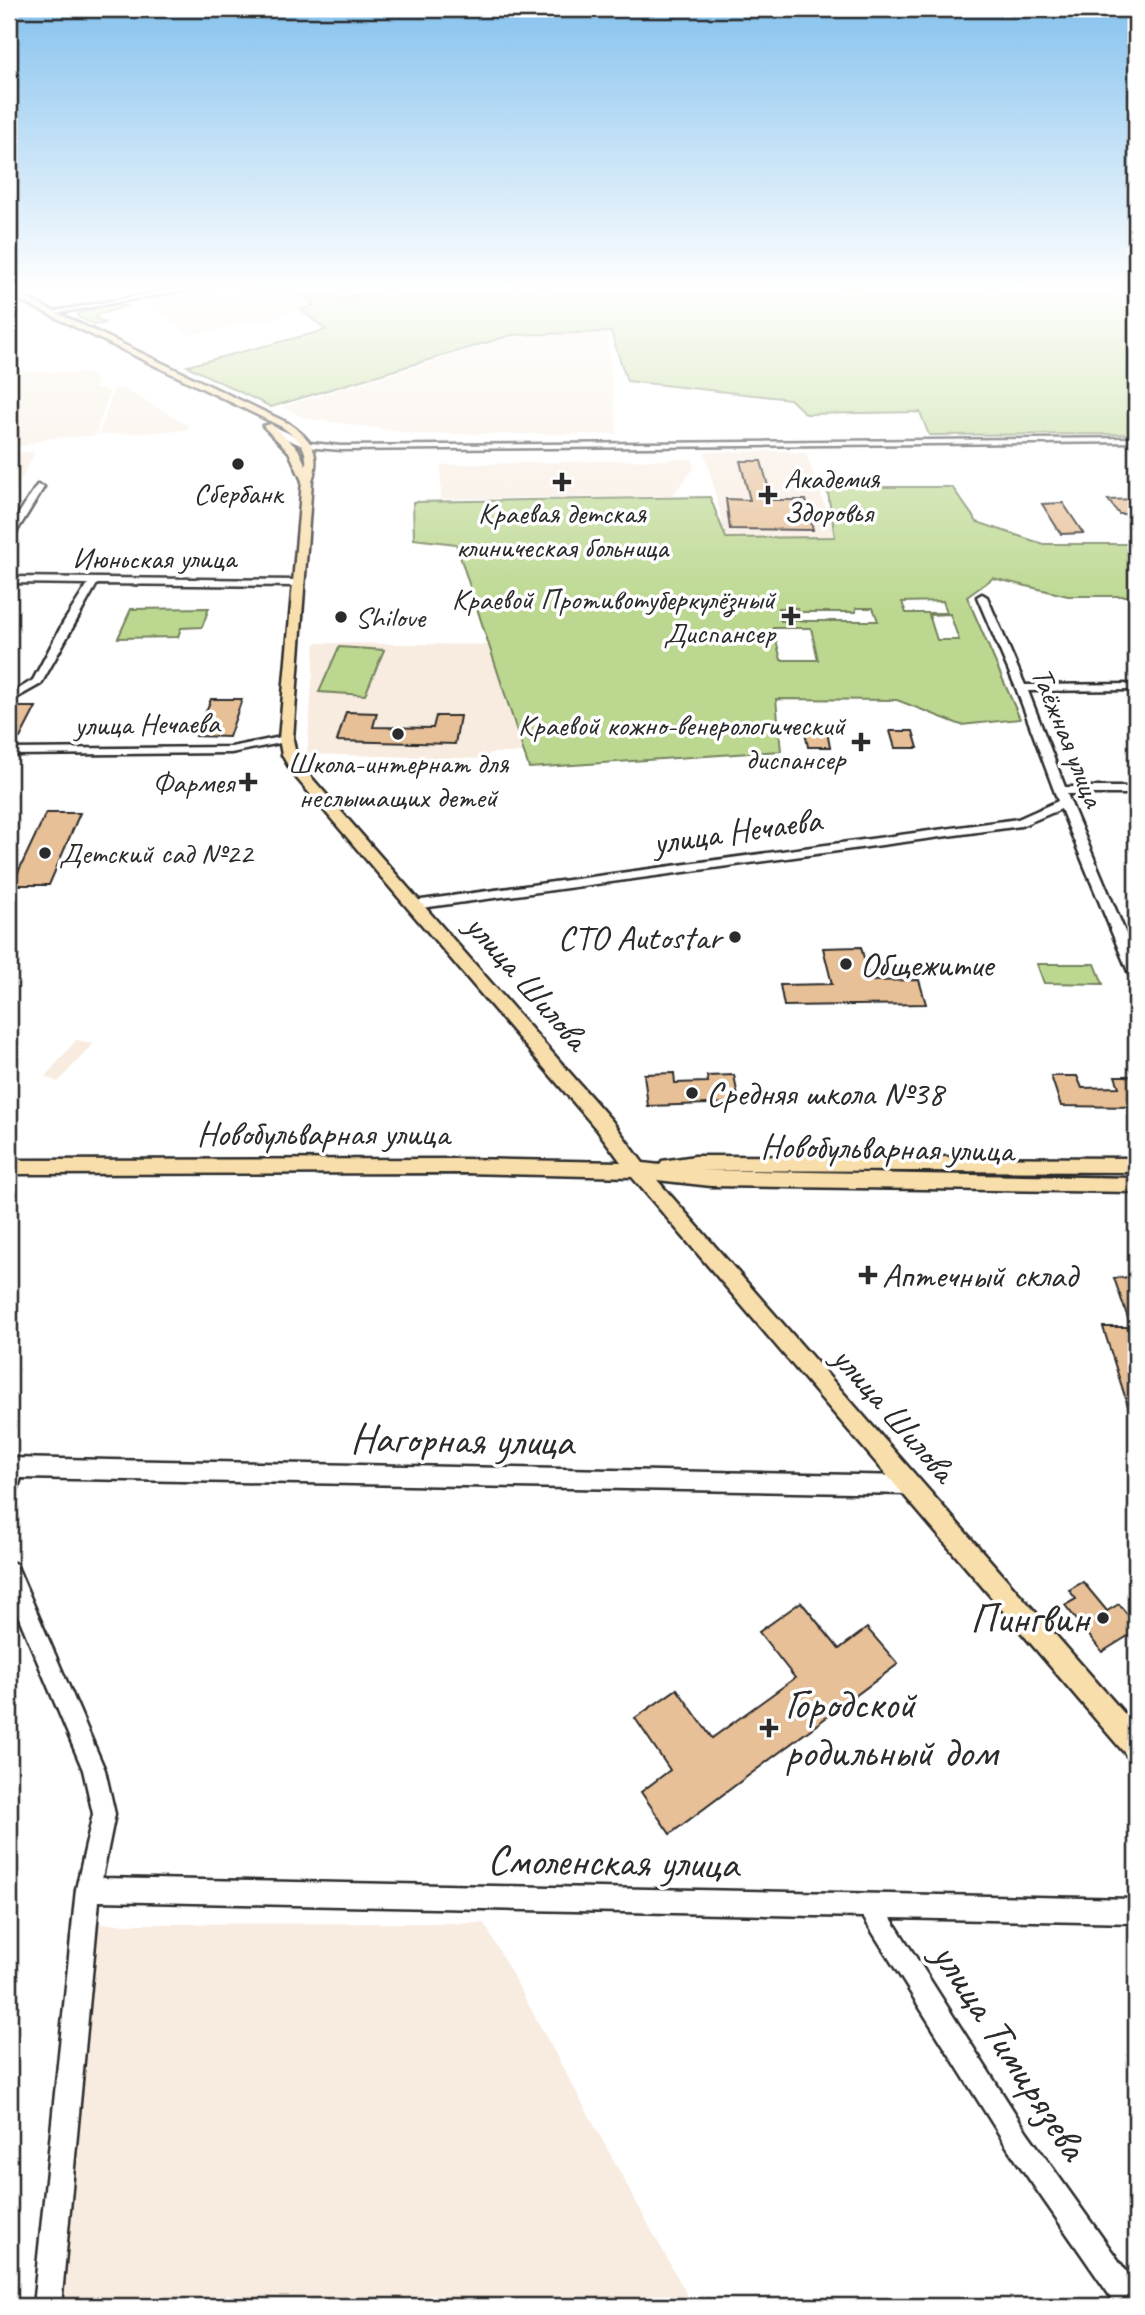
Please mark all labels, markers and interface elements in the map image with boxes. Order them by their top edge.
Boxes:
marker: Сбербанк [230,456,246,472]
place label: Академия Здоровья [784,459,881,531]
marker: Краевая детская клиническая больница [552,472,572,492]
place label: Сбербанк [194,474,284,512]
marker: Академия Здоровья [758,485,778,505]
place label: Краевая детская клиническая больница [456,494,670,566]
street label: Июньская улица [72,539,238,577]
place label: Краевой Противотуберкулёзный Диспансер [452,580,777,652]
place label: Shilove [355,598,427,636]
marker: Краевой Противотуберкулёзный Диспансер [781,606,801,626]
marker: Shilove [333,609,349,625]
street label: Таёжная улица [1023,662,1114,814]
street label: улица Нечаева [72,704,222,744]
place label: Краевой кожно-венерологический диспансер [518,706,847,778]
marker: Школа-интернат для неслышащих детей [390,726,406,742]
marker: Краевой кожно-венерологический диспансер [851,732,871,752]
place label: Школа-интернат для неслышащих детей [288,744,510,816]
place label: Фармея [152,763,237,801]
marker: Фармея [240,774,256,790]
street label: улица Нечаева [648,797,827,865]
place label: Детский сад №22 [59,834,255,872]
marker: Детский сад №22 [37,845,53,861]
street label: улица Шилова [454,903,600,1062]
place label: СТО Autostar [558,915,724,960]
marker: СТО Autostar [727,929,743,945]
place label: Общежитие [860,942,996,987]
marker: Общежитие [838,956,854,972]
place label: Средняя школа №38 [706,1071,947,1116]
marker: Средняя школа №38 [684,1085,700,1101]
street label: Новобульварная улица [197,1111,452,1156]
street label: Новобульварная улица [760,1123,1016,1173]
place label: Аптечный склад [882,1253,1081,1298]
marker: Аптечный склад [860,1267,876,1283]
street label: улица Шилова [821,1335,967,1494]
street label: Нагорная улица [350,1412,577,1468]
place label: Пингвин [970,1592,1092,1645]
marker: Пингвин [1095,1610,1111,1626]
place label: Городской родильный дом [785,1678,1001,1779]
marker: Городской родильный дом [759,1718,779,1738]
street label: Смоленская улица [487,1833,742,1891]
street label: улица Тимирязева [918,1930,1102,2172]

